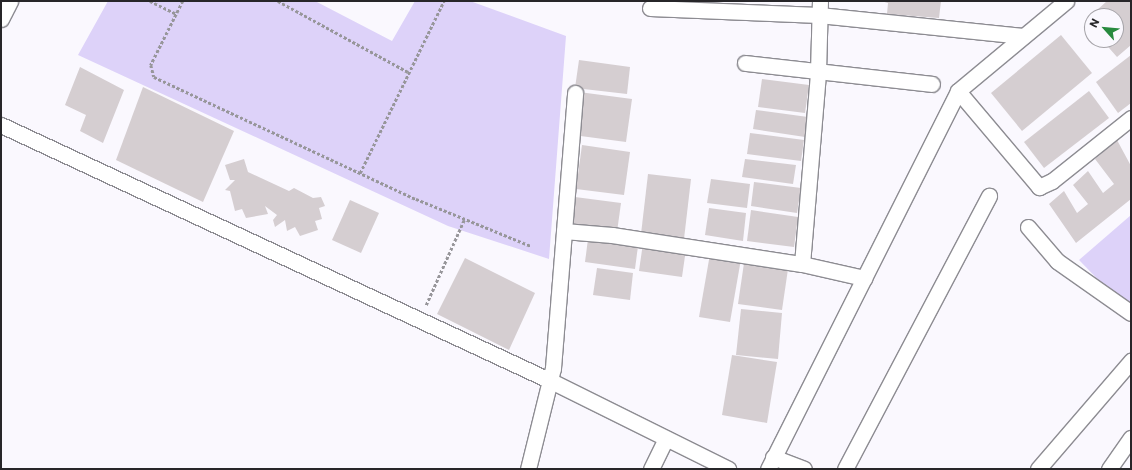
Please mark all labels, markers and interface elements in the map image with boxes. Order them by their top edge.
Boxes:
north arrow [1084,8,1124,48]
text: N [1086,16,1101,29]

